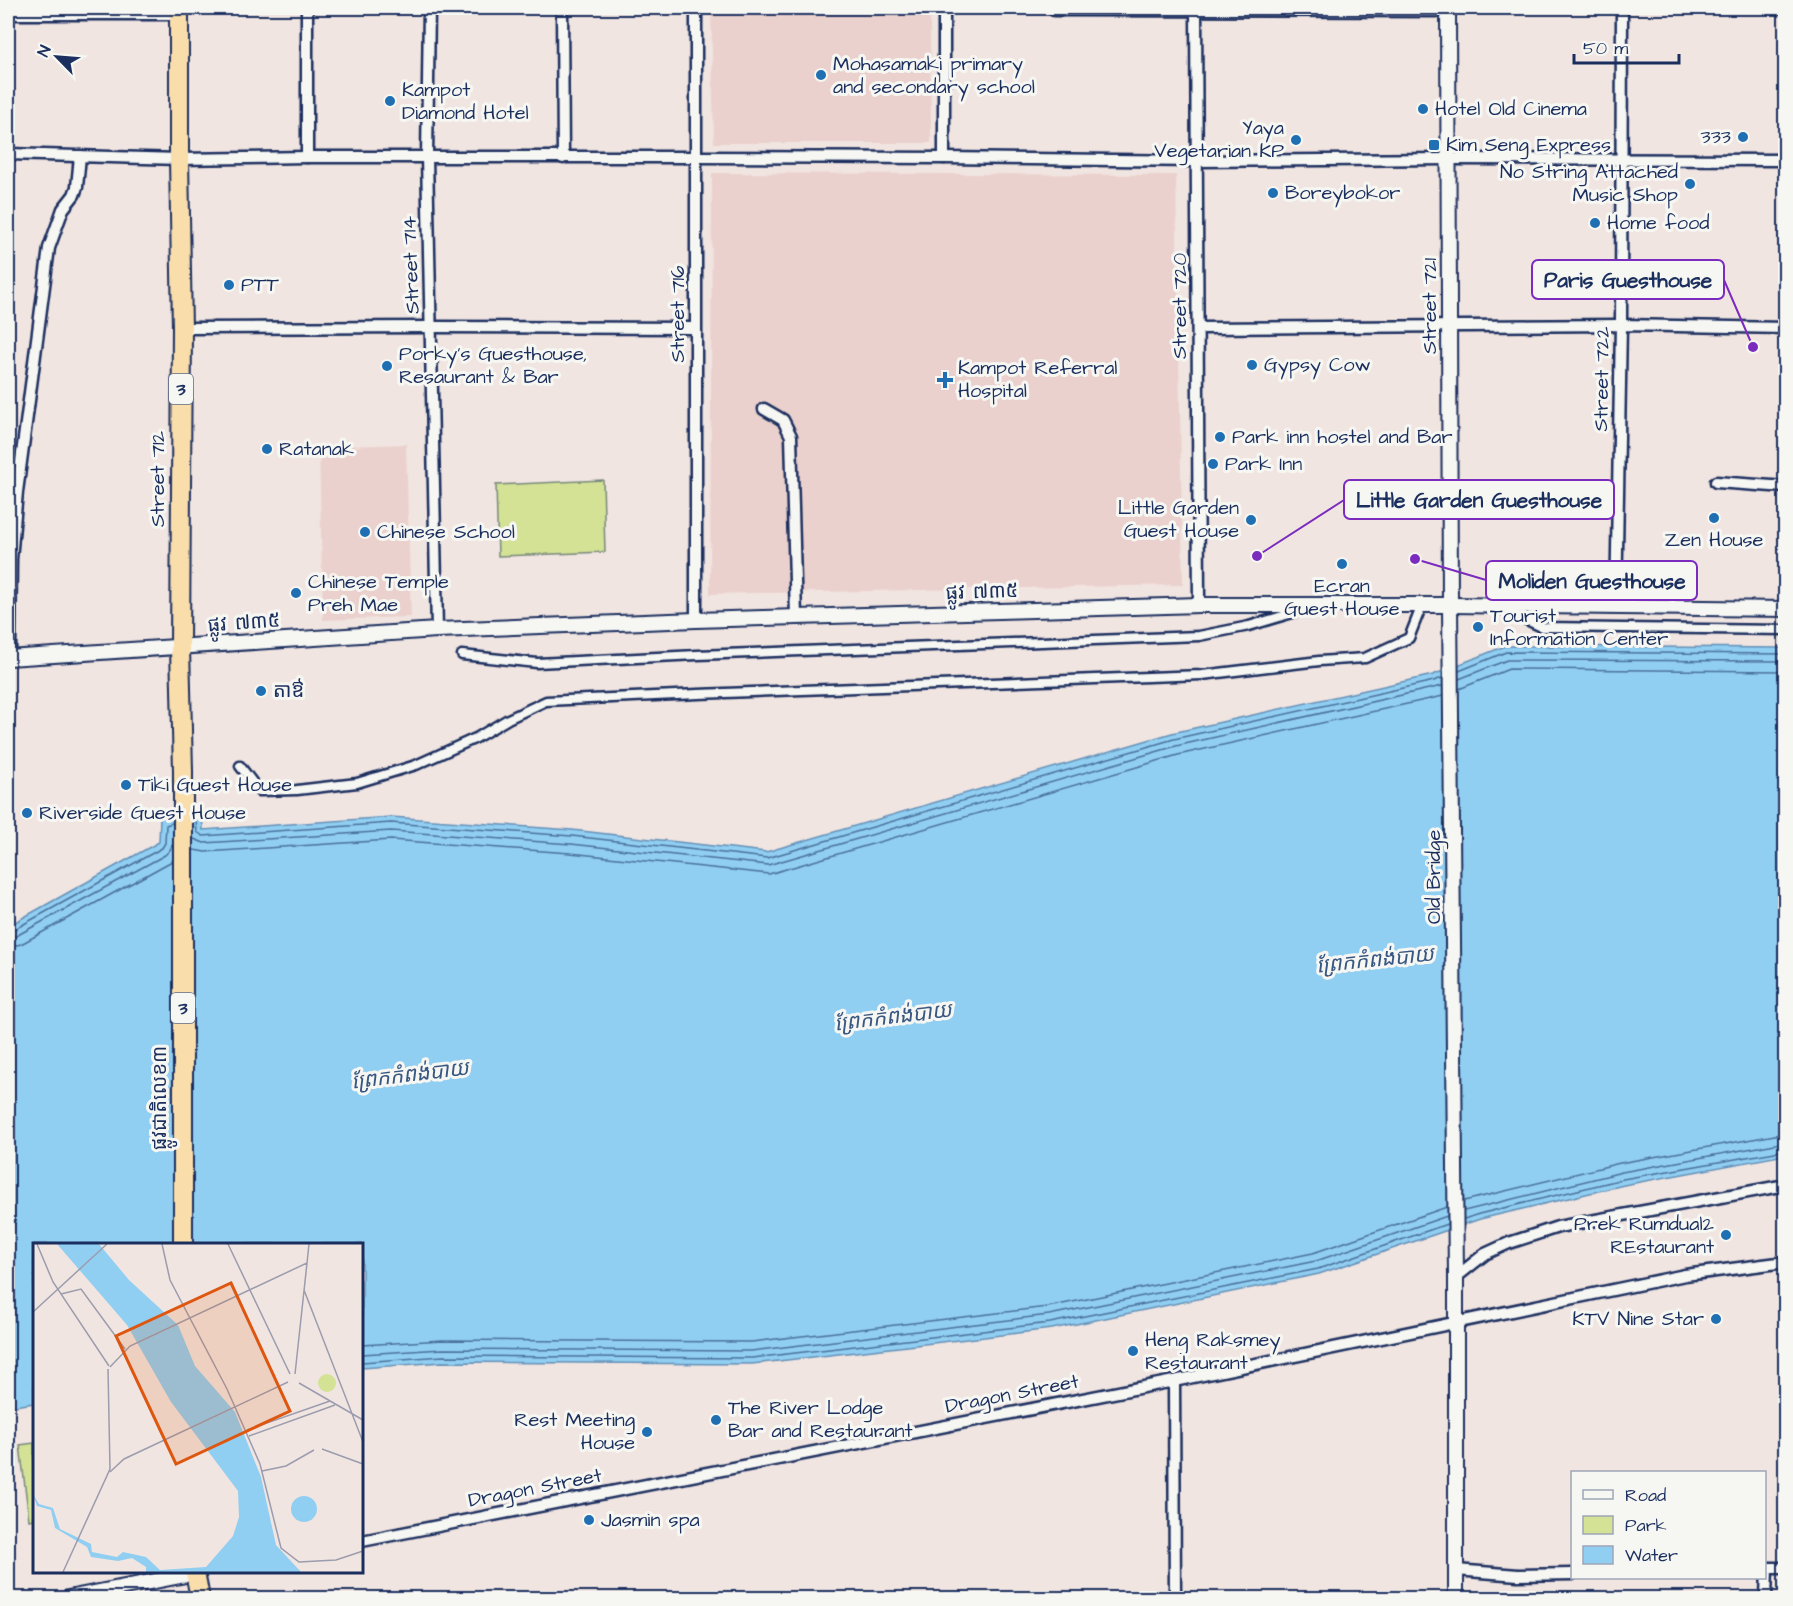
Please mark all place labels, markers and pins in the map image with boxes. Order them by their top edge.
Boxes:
place label: Mohasamaki primary and secondary school [833,50,1035,102]
marker: Mohasamaki primary and secondary school [814,68,828,82]
place label: Kampot Diamond Hotel [402,76,529,127]
marker: Kampot Diamond Hotel [383,94,397,108]
place label: Hotel Old Cinema [1435,95,1587,123]
marker: Hotel Old Cinema [1416,102,1430,116]
place label: Yaya Vegetarian KP [1154,114,1284,166]
place label: 333 [1700,123,1731,151]
marker: 333 [1736,130,1750,144]
place label: Kim Seng Express [1446,131,1611,160]
marker: Yaya Vegetarian KP [1289,133,1303,147]
marker: Kim Seng Express [1427,138,1441,152]
place label: No String Attached Music Shop [1500,158,1678,209]
marker: No String Attached Music Shop [1683,177,1697,191]
place label: Boreybokor [1285,179,1400,208]
marker: Boreybokor [1266,186,1280,200]
place label: Home food [1607,209,1709,237]
marker: Home food [1588,216,1602,230]
callout: Paris Guesthouse [1532,260,1724,299]
place label: PTT [241,271,279,299]
marker: PTT [222,278,236,292]
place label: Porky's Guesthouse, Resaurant & Bar [399,340,587,391]
place label: Gypsy Cow [1264,351,1371,380]
place label: Kampot Referral Hospital [958,354,1118,405]
marker: Gypsy Cow [1245,358,1259,372]
marker: Porky's Guesthouse, Resaurant & Bar [380,359,394,373]
marker: Kampot Referral Hospital [936,371,954,389]
place label: Park inn hostel and Bar [1232,423,1452,451]
marker: Park inn hostel and Bar [1213,430,1227,444]
place label: Ratanak [279,435,354,463]
marker: Ratanak [260,442,274,456]
place label: Park Inn [1225,450,1302,478]
marker: Park Inn [1206,457,1220,471]
callout: Little Garden Guesthouse [1344,480,1614,519]
place label: Little Garden Guest House [1118,494,1239,545]
marker: Zen House [1707,511,1721,525]
marker: Little Garden Guest House [1244,513,1258,527]
place label: Chinese School [377,518,515,546]
marker: Chinese School [358,525,372,539]
place label: Zen House [1665,526,1764,554]
marker: Ecran Guest House [1335,557,1349,571]
callout: Moliden Guesthouse [1486,561,1697,600]
place label: Chinese Temple Preh Mae [308,568,449,619]
place label: Ecran Guest House [1284,572,1400,623]
marker: Chinese Temple Preh Mae [289,586,303,600]
place label: Tourist Information Center [1490,602,1668,653]
marker: Tourist Information Center [1471,620,1485,634]
place label: តាឳ [273,677,304,705]
marker: តាឳ [254,684,268,698]
place label: Tiki Guest House [138,771,292,799]
marker: Tiki Guest House [119,778,133,792]
place label: Riverside Guest House [39,799,246,827]
marker: Riverside Guest House [20,806,34,820]
place label: Prek Rumdual2 REstaurant [1574,1210,1715,1261]
marker: Prek Rumdual2 REstaurant [1719,1228,1733,1242]
place label: KTV Nine Star [1572,1305,1704,1333]
marker: KTV Nine Star [1709,1312,1723,1326]
place label: Heng Raksmey Restaurant [1145,1326,1280,1377]
marker: Heng Raksmey Restaurant [1126,1344,1140,1358]
place label: The River Lodge Bar and Restaurant [728,1394,913,1445]
place label: Rest Meeting House [514,1406,635,1457]
marker: The River Lodge Bar and Restaurant [709,1413,723,1427]
marker: Rest Meeting House [640,1425,654,1439]
place label: Jasmin spa [601,1506,700,1534]
marker: Jasmin spa [582,1513,596,1527]

